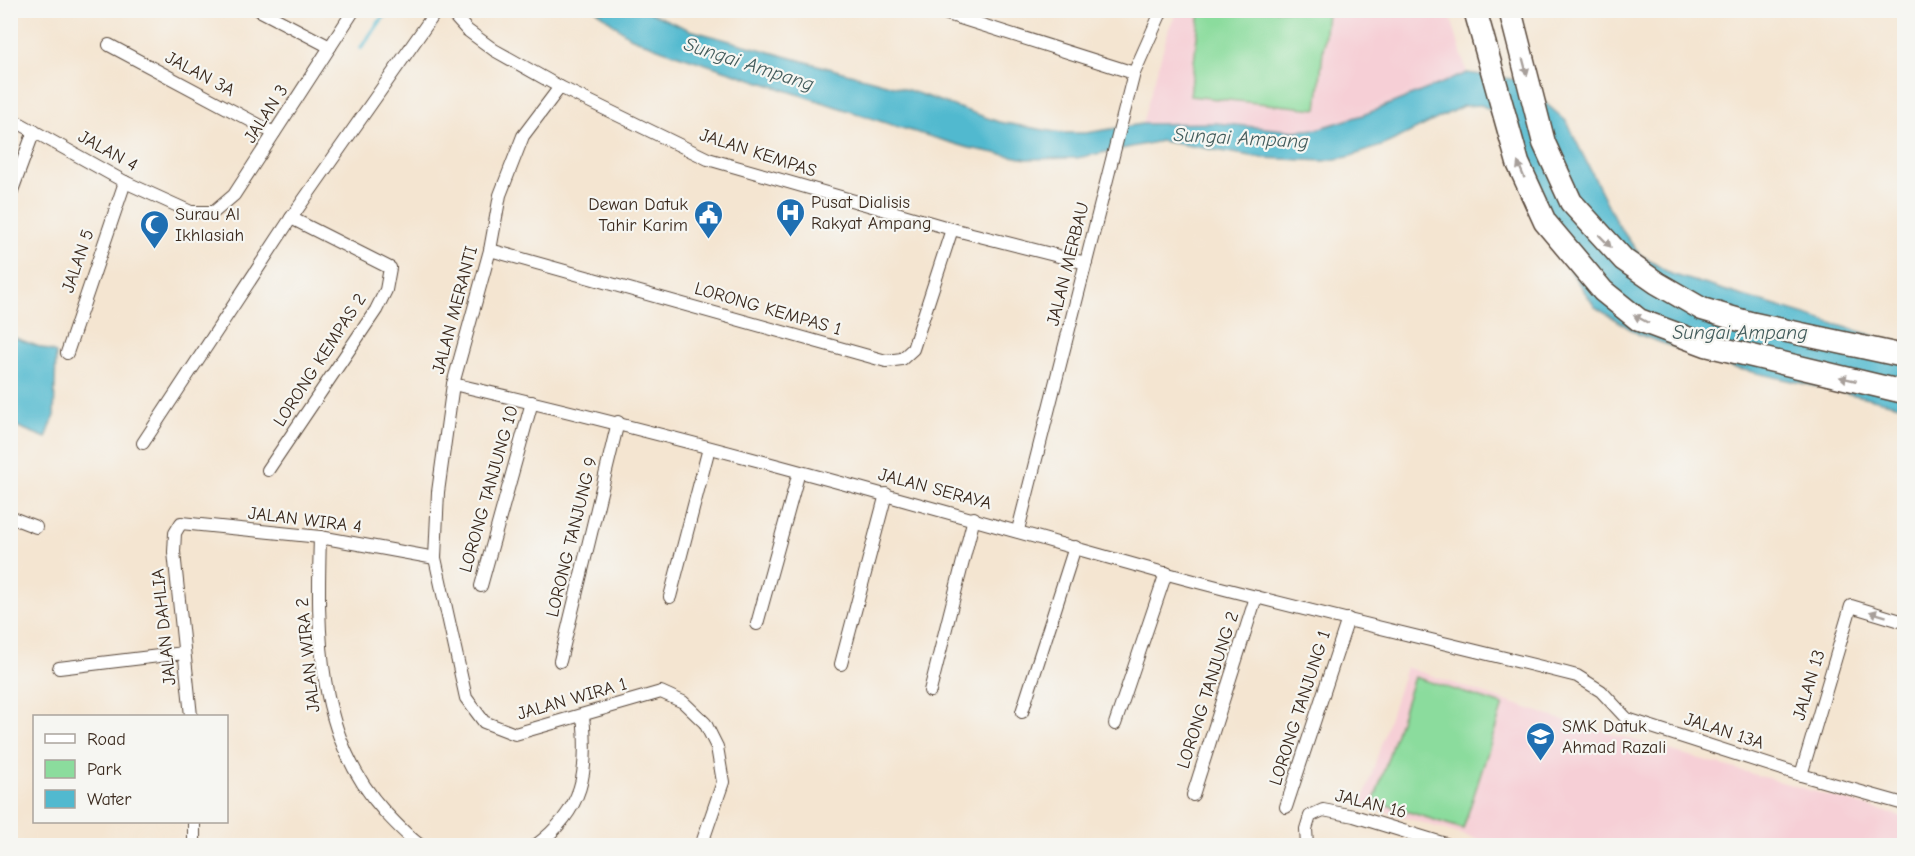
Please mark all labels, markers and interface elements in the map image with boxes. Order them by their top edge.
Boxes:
water label: Sungai Ampang [681,32,817,96]
street label: JALAN 3A [162,47,238,101]
one-way arrow [1520,58,1530,76]
street label: JALAN 3 [239,81,293,147]
water label: Sungai Ampang [1173,123,1309,153]
street label: JALAN KEMPAS [697,124,819,182]
street label: JALAN 4 [75,126,141,176]
one-way arrow [1516,160,1526,178]
place label: Pusat Dialisis Rakyat Ampang [811,192,931,234]
place label: Dewan Datuk Tahir Karim [588,194,688,236]
hospital icon: Pusat Dialisis Rakyat Ampang [774,196,806,238]
public building icon: Dewan Datuk Tahir Karim [693,198,725,240]
street label: JALAN MERBAU [1042,200,1094,328]
place label: Surau Al Ikhlasiah [175,204,244,246]
mosque icon: Surau Al Ikhlasiah [138,208,170,250]
street label: JALAN 5 [57,226,99,296]
one-way arrow [1597,234,1611,248]
street label: JALAN MERANTI [428,244,482,376]
street label: LORONG KEMPAS 1 [692,278,844,340]
street label: LORONG KEMPAS 2 [269,290,371,430]
one-way arrow [1632,314,1649,324]
water label: Sungai Ampang [1672,321,1808,344]
one-way arrow [1838,373,1857,383]
street label: LORONG TANJUNG 10 [455,403,523,575]
street label: LORONG TANJUNG 9 [542,455,602,619]
street label: JALAN SERAYA [876,464,994,514]
street label: JALAN WIRA 4 [247,503,363,537]
street label: JALAN DAHLIA [147,568,181,686]
street label: JALAN WIRA 2 [292,597,324,713]
street label: LORONG TANJUNG 2 [1173,609,1243,771]
one-way arrow [1869,609,1887,618]
street label: LORONG TANJUNG 1 [1265,628,1335,788]
street label: JALAN 13 [1788,647,1830,723]
street label: JALAN WIRA 1 [515,673,629,725]
street label: JALAN 13A [1681,708,1767,754]
legend [33,715,228,823]
place label: SMK Datuk Ahmad Razali [1562,716,1666,758]
school or university icon: SMK Datuk Ahmad Razali [1525,720,1557,762]
text: Road [87,729,126,750]
text: Park [87,759,122,780]
street label: JALAN 16 [1333,785,1409,823]
text: Water [87,789,132,810]

